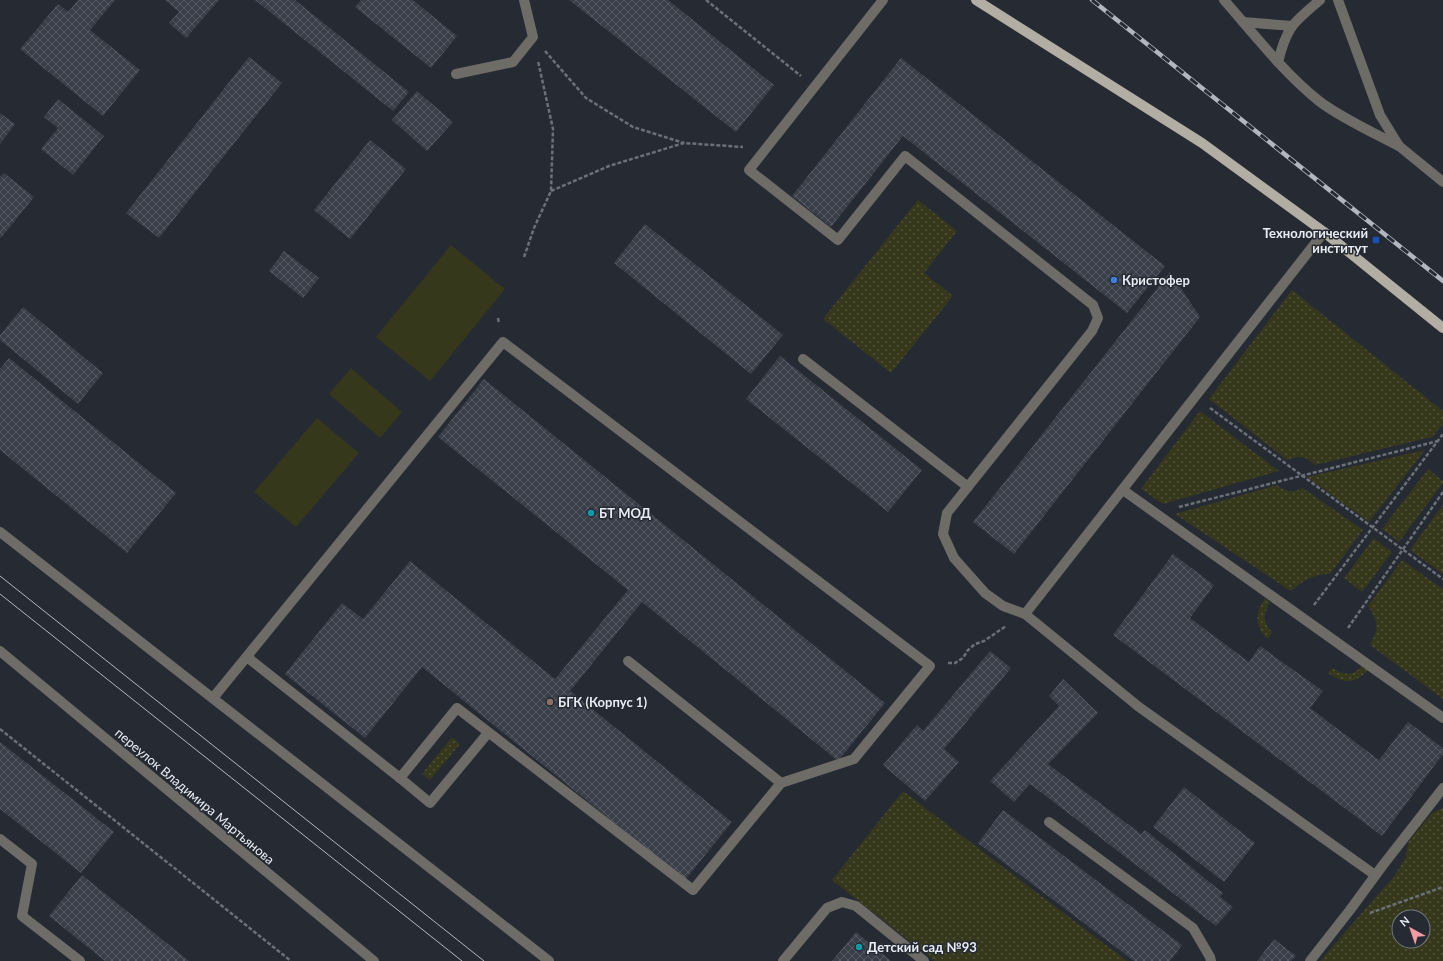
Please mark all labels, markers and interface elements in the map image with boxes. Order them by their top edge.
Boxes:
place label: Технологический институт [1263,225,1368,256]
marker: Технологический институт [1371,235,1381,245]
place label: Кристофер [1122,272,1190,288]
marker: Кристофер [1109,275,1119,285]
place label: БТ МОД [599,505,652,521]
marker: БТ МОД [586,508,596,518]
place label: БГК (Корпус 1) [558,694,647,710]
marker: БГК (Корпус 1) [545,697,555,707]
street label: переулок Владимира Мартьянова [112,725,278,867]
north arrow [1391,909,1431,949]
text: N [1397,913,1412,929]
place label: Детский сад №93 [867,939,977,955]
marker: Детский сад №93 [854,942,864,952]

